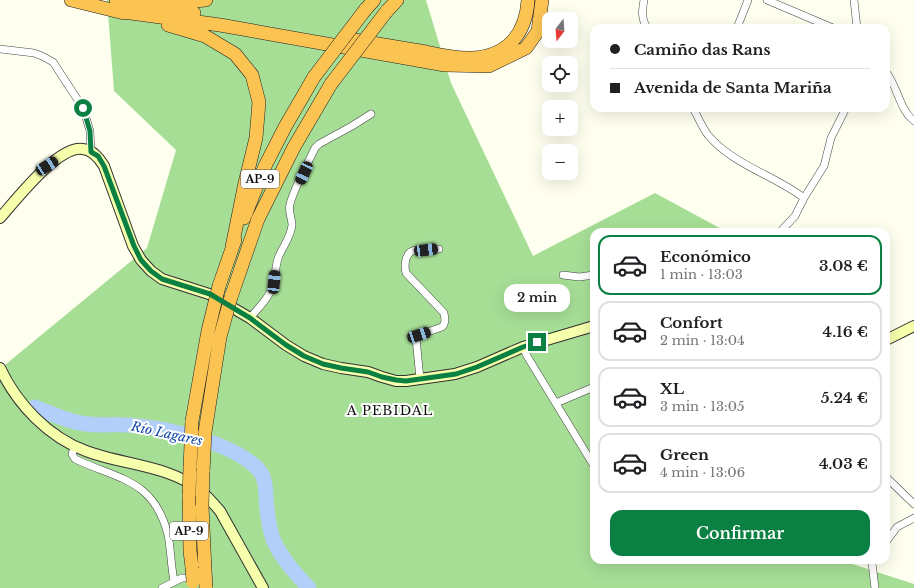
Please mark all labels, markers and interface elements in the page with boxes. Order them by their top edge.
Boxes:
north arrow [542,12,578,48]
map controls [542,12,578,180]
text: Camiño das Rans [634,40,771,59]
button: locate [542,56,578,92]
text: Avenida de Santa Mariña [634,78,832,97]
route start [74,99,92,117]
button: + [542,100,578,136]
button: − [542,144,578,180]
car [34,154,60,178]
car [293,160,315,186]
road number: AP-9 [241,170,279,188]
car [413,243,439,257]
icon: car [612,247,648,283]
text: Económico [660,247,751,266]
text: 3.08 € [819,256,868,275]
text: 1 min · 13:03 [660,266,743,283]
car [267,269,281,295]
callout: 2 min [504,284,570,312]
text: 2 min [517,289,557,306]
icon: car [612,313,648,349]
text: Confort [660,313,723,332]
text: 4.16 € [823,322,868,341]
car [406,326,432,344]
text: 2 min · 13:04 [660,332,745,349]
route end [528,333,546,351]
icon: car [612,379,648,415]
text: XL [660,379,684,398]
text: 5.24 € [821,388,868,407]
text: 3 min · 13:05 [660,398,744,415]
district label: A PEBIDAL [346,402,433,419]
water label: Río Lagares [129,417,204,449]
icon: car [612,445,648,481]
text: Green [660,445,709,464]
text: 4.03 € [819,454,868,473]
text: 4 min · 13:06 [660,464,745,481]
button: Confirmar [610,510,870,556]
road number: AP-9 [170,522,208,540]

